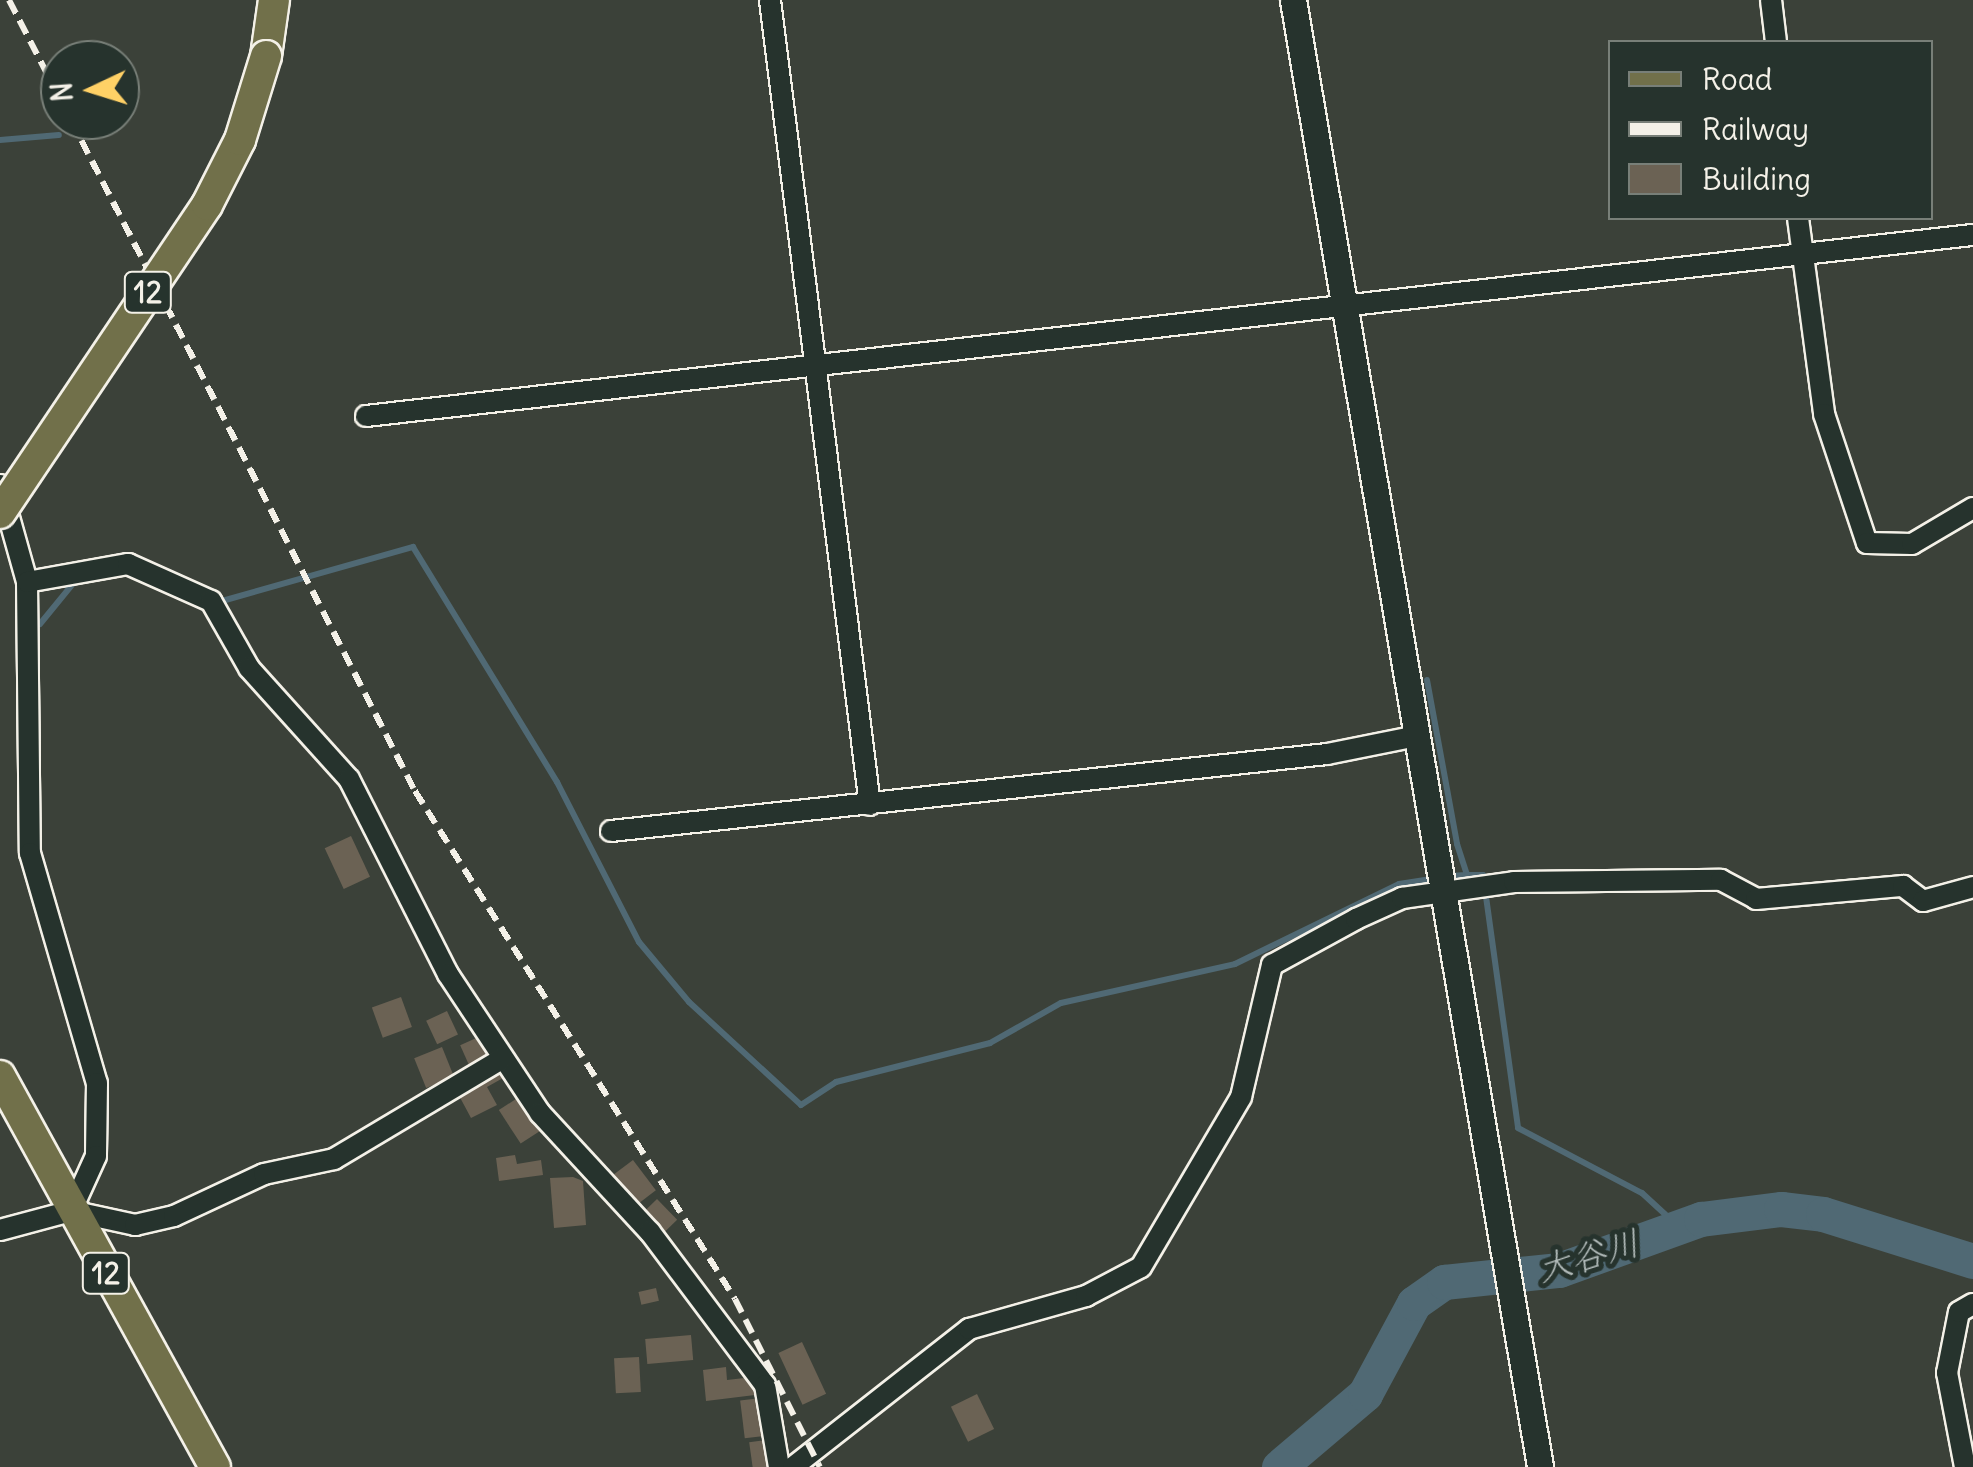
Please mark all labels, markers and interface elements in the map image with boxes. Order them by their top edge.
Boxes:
north arrow [40,40,140,140]
legend [1608,40,1933,220]
text: Road [1702,60,1772,98]
text: N [43,81,81,103]
text: Railway [1702,110,1809,148]
text: Building [1702,160,1811,198]
road number: 12 [123,267,173,317]
water label: 大谷川 [1532,1220,1644,1290]
road number: 12 [81,1248,131,1298]

